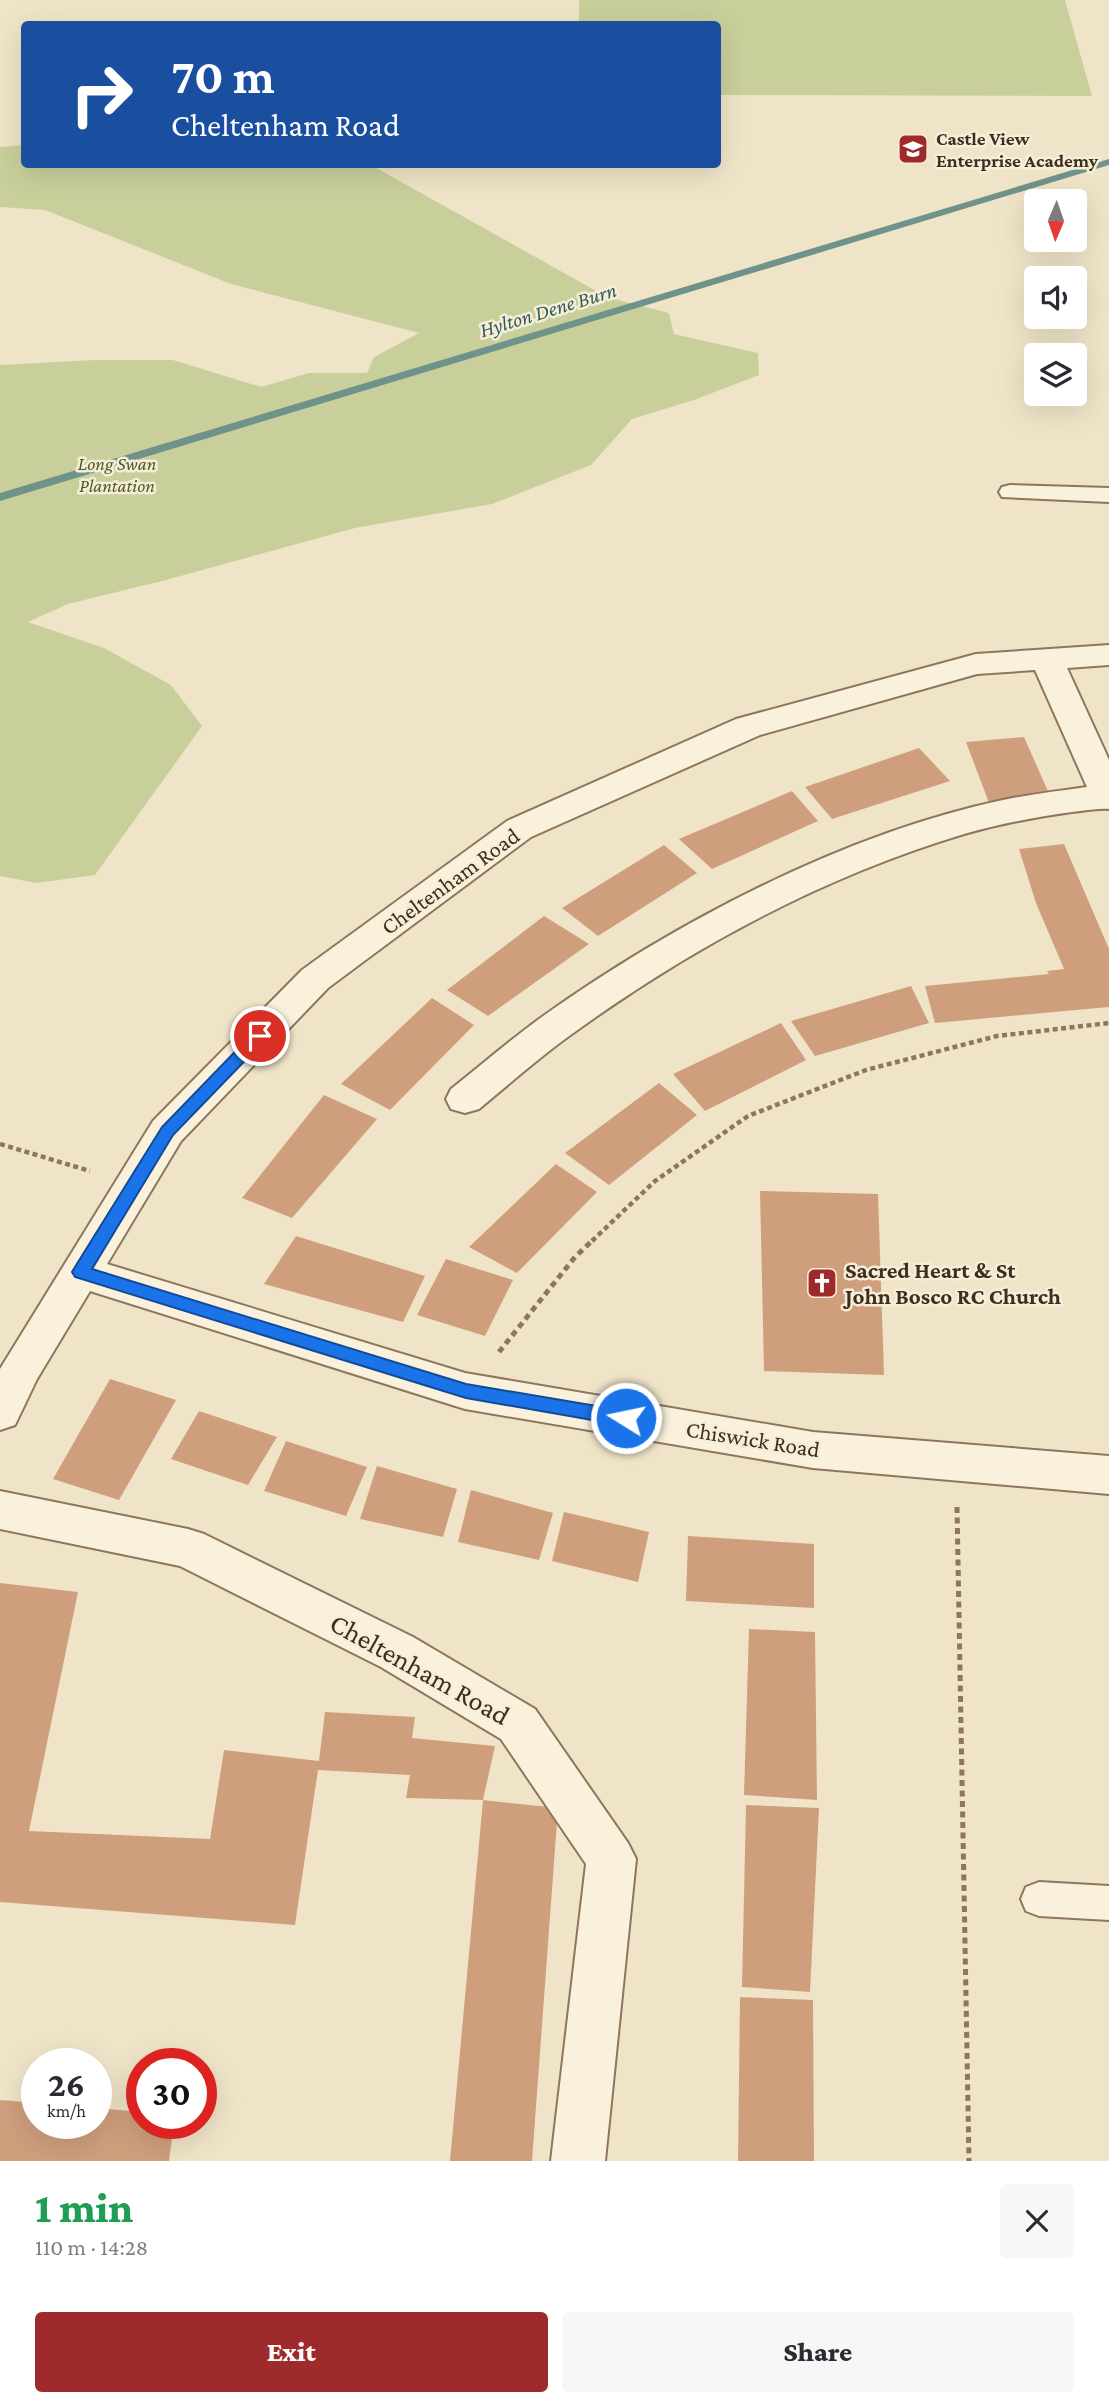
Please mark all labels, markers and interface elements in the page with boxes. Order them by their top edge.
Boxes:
icon: right [56,49,147,140]
text: 70 m [171,49,275,104]
text: Cheltenham Road [171,107,400,143]
place label: Castle View Enterprise Academy [936,128,1099,171]
school or university icon: Castle View Enterprise Academy [896,132,930,166]
north arrow [1024,189,1087,252]
map controls [1024,189,1087,406]
button: sound [1024,266,1087,329]
water label: Hylton Dene Burn [477,278,619,342]
button: layers [1024,343,1087,406]
park label: Long Swan Plantation [78,453,156,496]
street label: Cheltenham Road [376,822,524,940]
pin [230,1006,290,1066]
icon: arrive [241,1017,279,1055]
place label: Sacred Heart & St John Bosco RC Church [843,1257,1061,1309]
church icon: Sacred Heart & St John Bosco RC Church [805,1266,839,1300]
position arrow [589,1381,663,1455]
street label: Chiswick Road [684,1416,822,1462]
street label: Cheltenham Road [325,1607,515,1731]
speed limit sign: 30 [126,2048,217,2139]
text: 26 [48,2065,85,2104]
text: km/h [47,2101,86,2121]
text: 1 min [35,2184,133,2231]
button: close [1000,2184,1074,2258]
text: 110 m · 14:28 [35,2234,148,2260]
button: Exit [35,2312,548,2392]
button: Share [562,2312,1074,2392]

